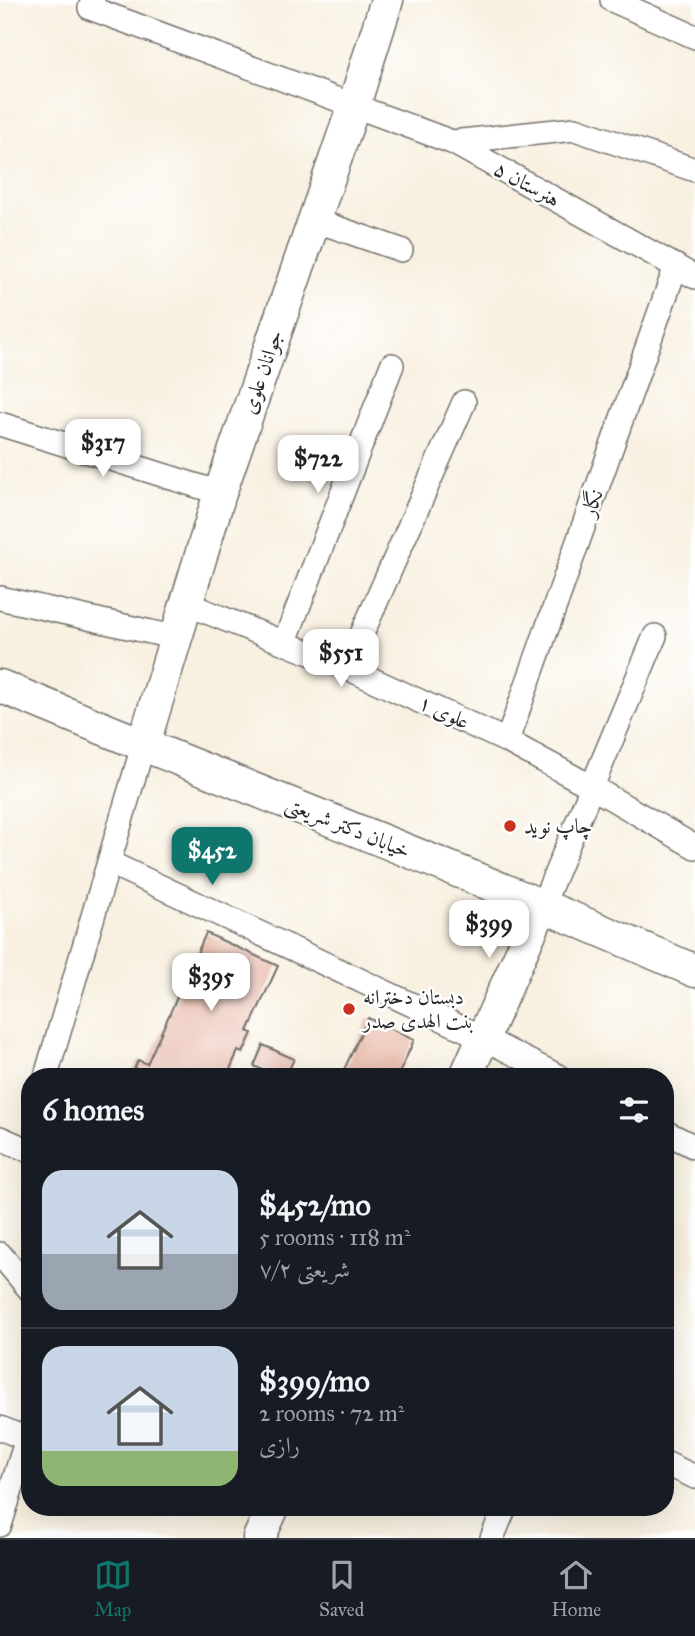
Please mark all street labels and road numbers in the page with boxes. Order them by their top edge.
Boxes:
street label: هنرستان ۵ [489,155,565,213]
street label: جوانان علوی [236,327,288,417]
street label: نگار [574,486,609,522]
street label: علوی ۱ [414,689,474,735]
street label: خیابان دکتر شریعتی [281,790,414,866]

